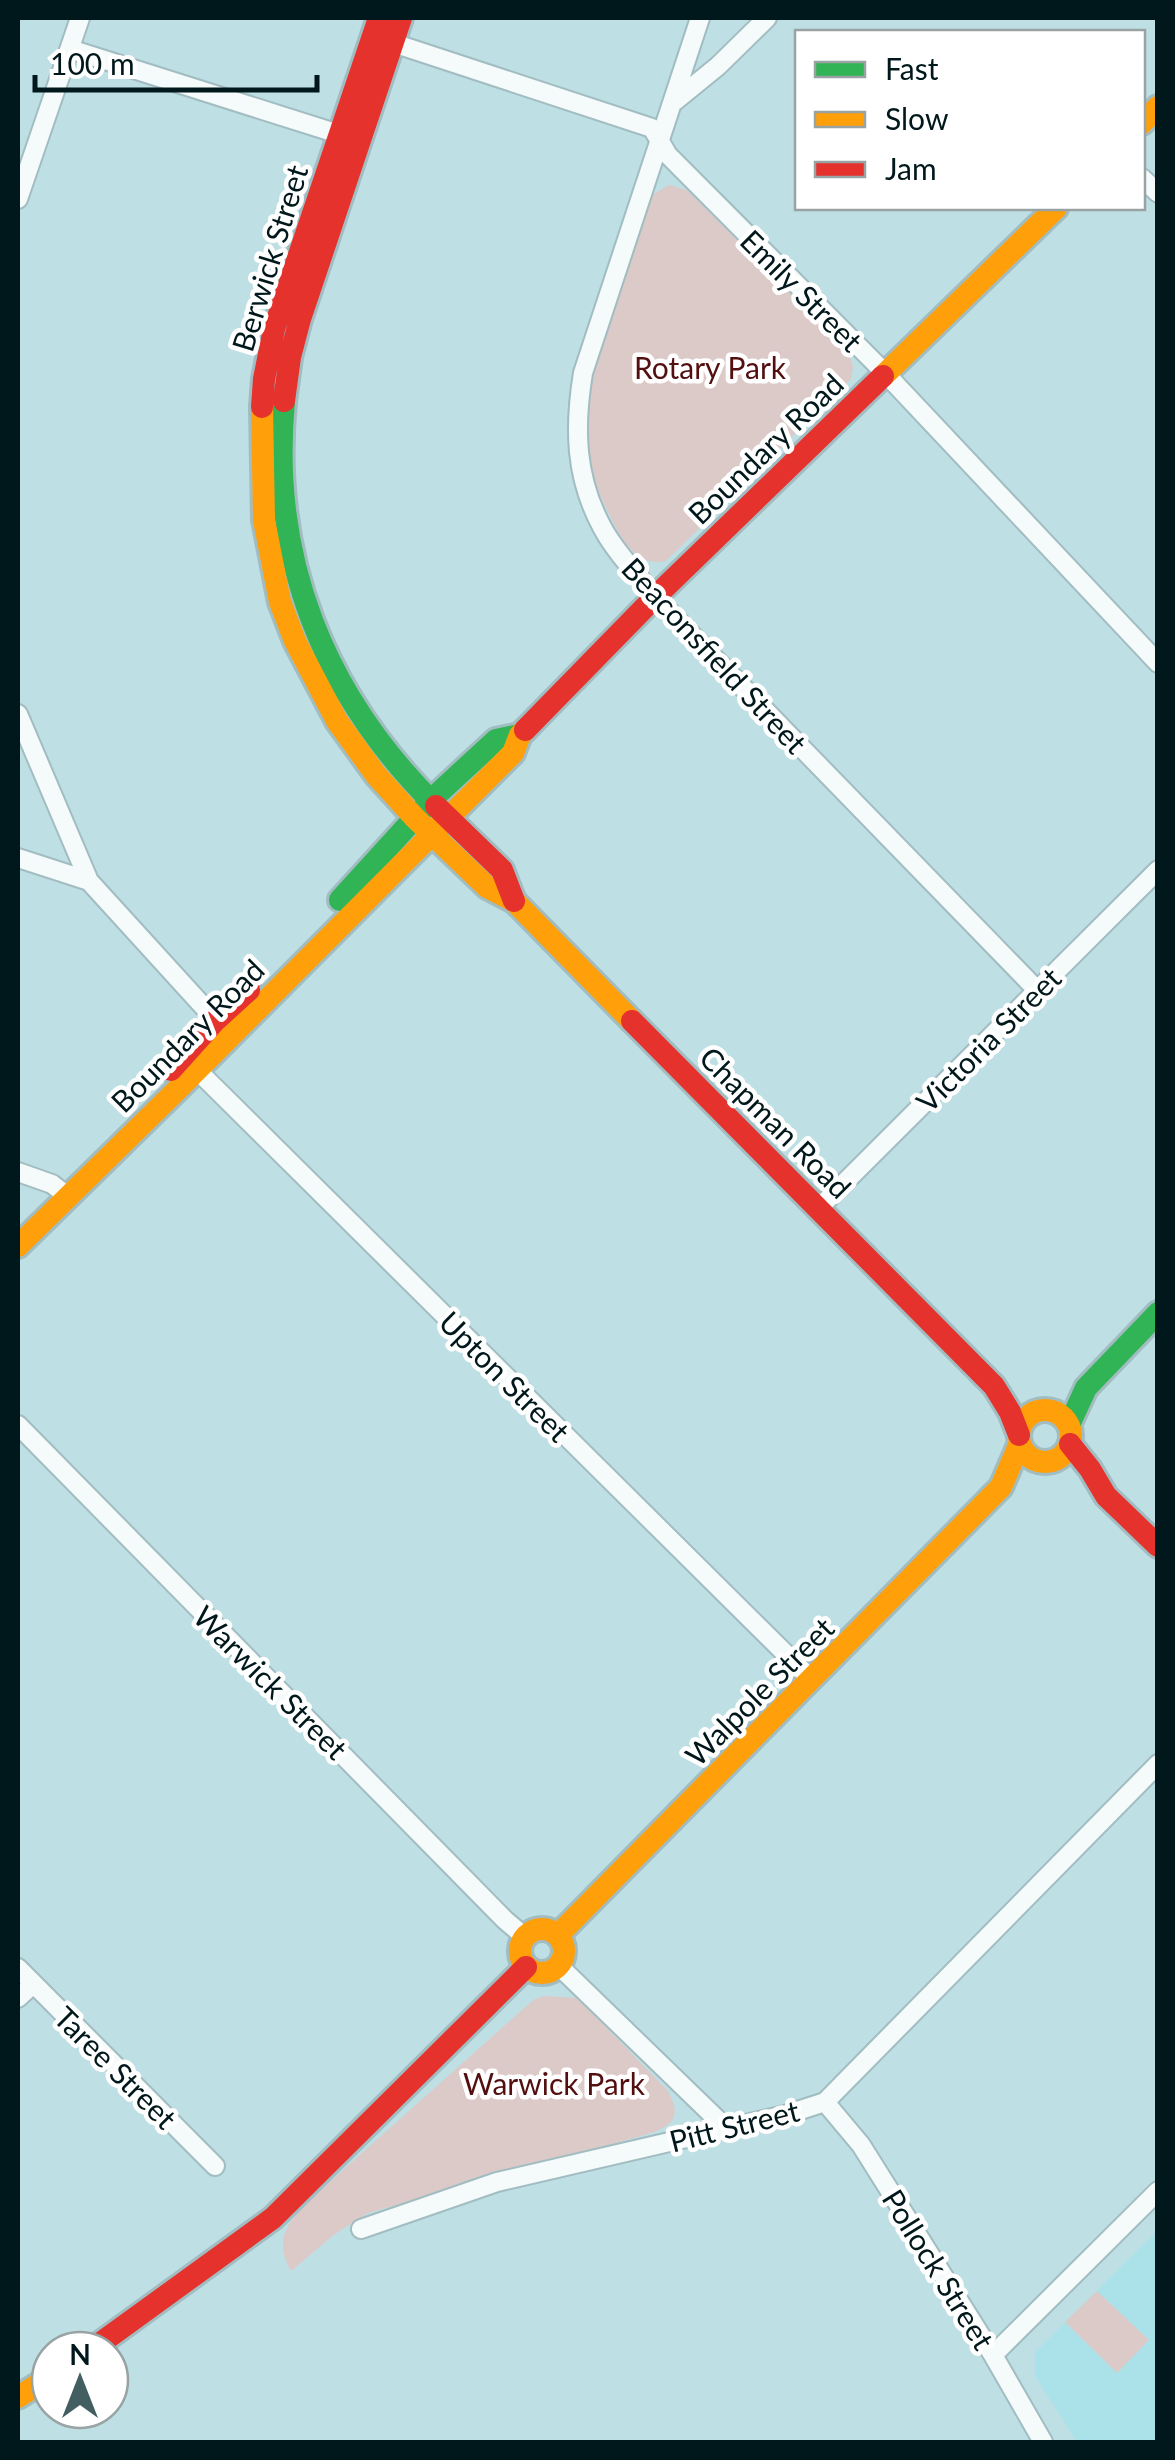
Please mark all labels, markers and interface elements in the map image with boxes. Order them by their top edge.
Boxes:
scale bar [35,30,318,92]
legend [795,30,1145,210]
text: 100 m [50,45,135,81]
text: Fast [885,50,939,86]
text: Slow [885,100,949,136]
text: Jam [885,150,937,186]
street label: Berwick Street [224,160,314,356]
street label: Emily Street [734,222,870,358]
park label: Rotary Park [634,349,787,385]
street label: Boundary Road [680,365,850,531]
street label: Beaconsfield Street [615,550,815,760]
street label: Boundary Road [103,951,271,1119]
street label: Victoria Street [908,959,1068,1119]
street label: Chapman Road [693,1039,859,1205]
street label: Upton Street [432,1303,578,1449]
street label: Warwick Street [187,1598,355,1766]
street label: Walpole Street [677,1609,841,1773]
street label: Taree Street [47,1998,185,2136]
park label: Warwick Park [463,2065,646,2101]
street label: Pitt Street [665,2091,803,2158]
street label: Pollock Street [876,2182,1003,2356]
north arrow [30,2330,130,2430]
text: N [69,2337,91,2371]

